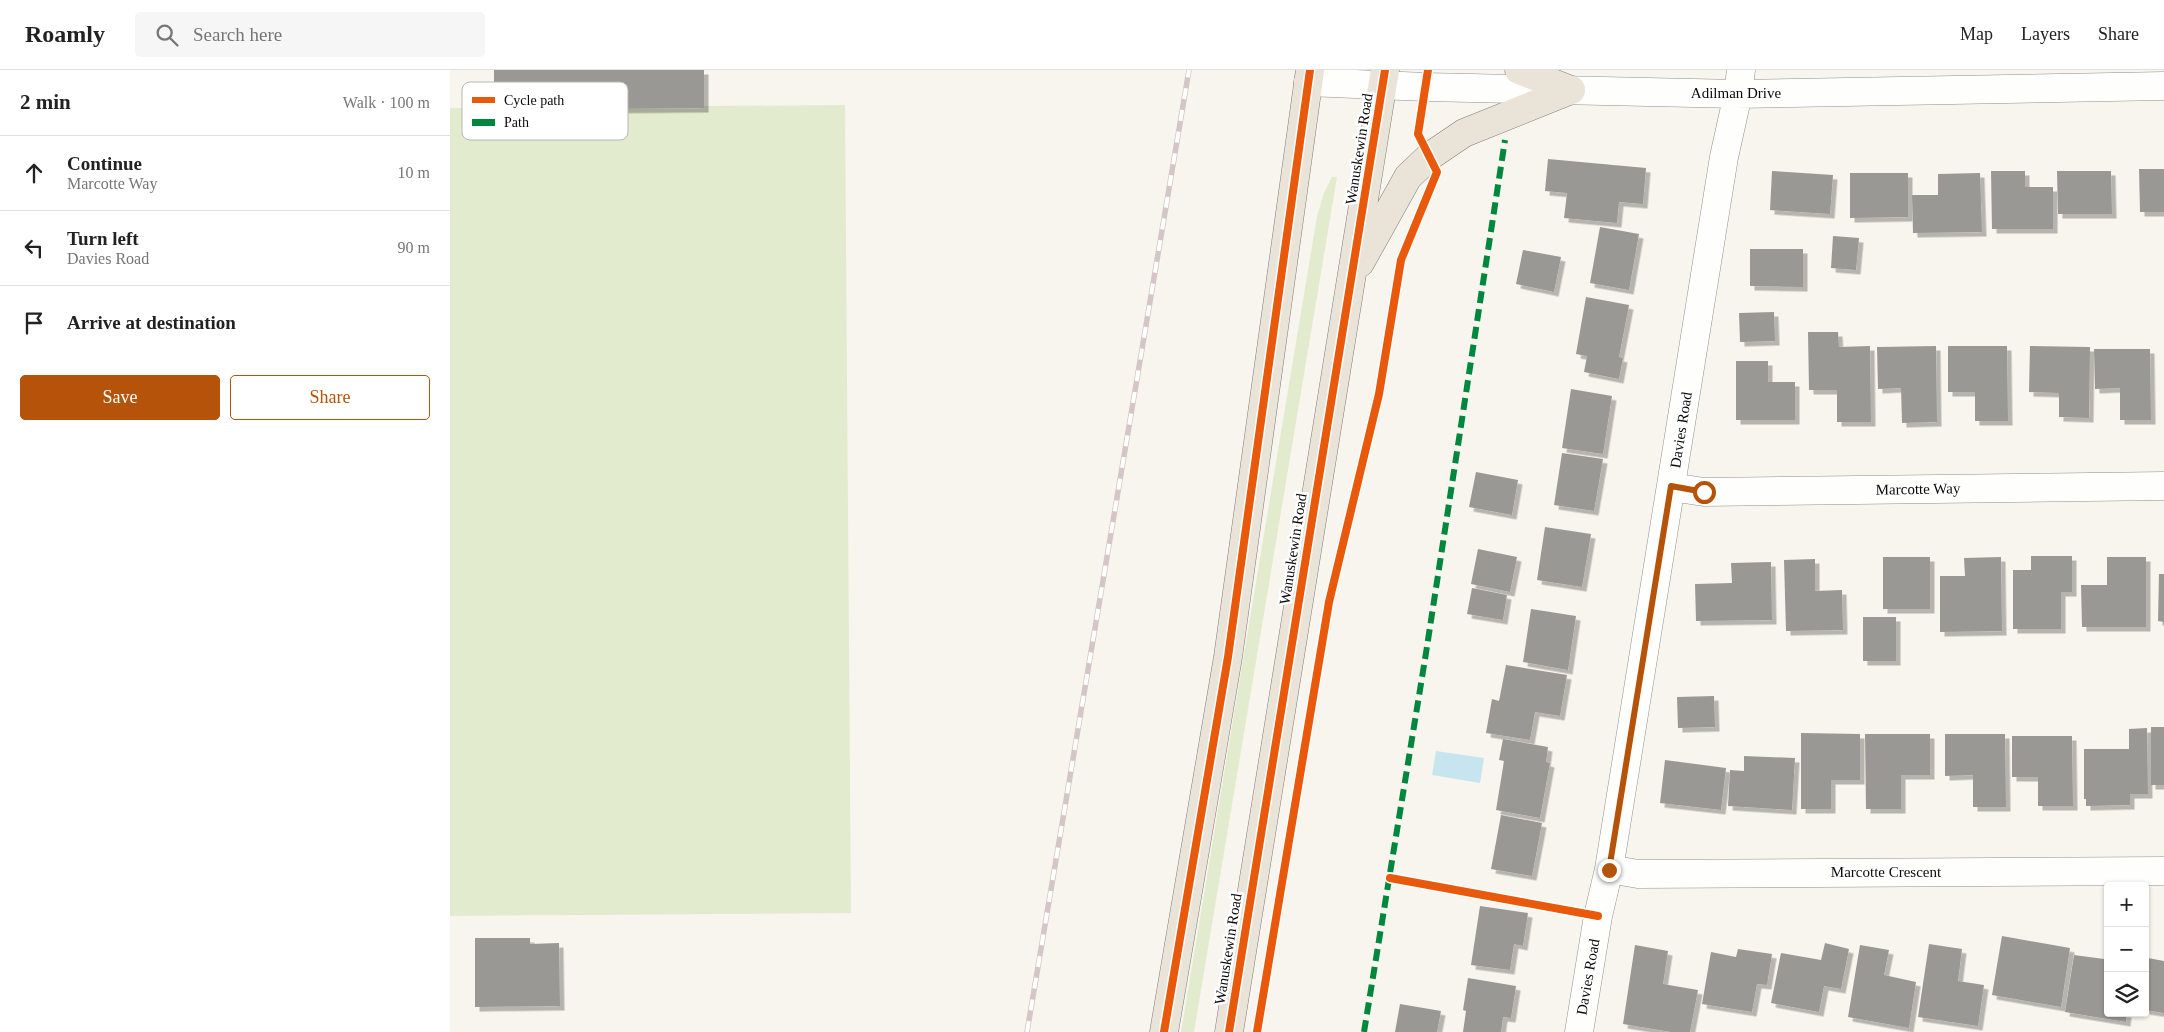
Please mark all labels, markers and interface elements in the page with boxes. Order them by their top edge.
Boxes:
search box [135,12,485,57]
text: Roamly [25,21,105,47]
icon: search [153,21,181,49]
text: Search here [193,24,282,45]
text: Map [1960,24,1993,44]
text: Layers [2021,24,2070,44]
text: Share [2098,24,2139,44]
legend [462,82,628,140]
street label: Adilman Drive [1691,85,1782,101]
text: 2 min [20,90,71,114]
street label: Wanuskewin Road [1342,92,1376,206]
text: Cycle path [504,93,564,108]
text: Walk · 100 m [343,94,430,111]
text: Path [504,115,529,130]
text: Continue [67,153,142,174]
icon: ahead [20,159,48,187]
text: 10 m [398,164,430,181]
text: Marcotte Way [67,175,157,192]
text: Turn left [67,228,139,249]
icon: left [20,234,48,262]
text: 90 m [398,239,430,256]
text: Davies Road [67,250,149,267]
icon: arrive [20,309,48,337]
text: Arrive at destination [67,312,236,333]
button: Save [20,375,220,420]
button: Share [230,375,430,420]
street label: Davies Road [1667,390,1695,469]
street label: Marcotte Way [1875,480,1961,498]
route start [1693,481,1716,504]
street label: Wanuskewin Road [1276,492,1310,606]
route end [1598,859,1621,882]
street label: Marcotte Crescent [1831,864,1942,880]
map controls [2104,882,2149,1017]
button: + [2104,882,2149,927]
street label: Wanuskewin Road [1211,892,1245,1006]
button: − [2104,927,2149,972]
street label: Davies Road [1573,937,1603,1016]
button: layers [2104,972,2149,1017]

